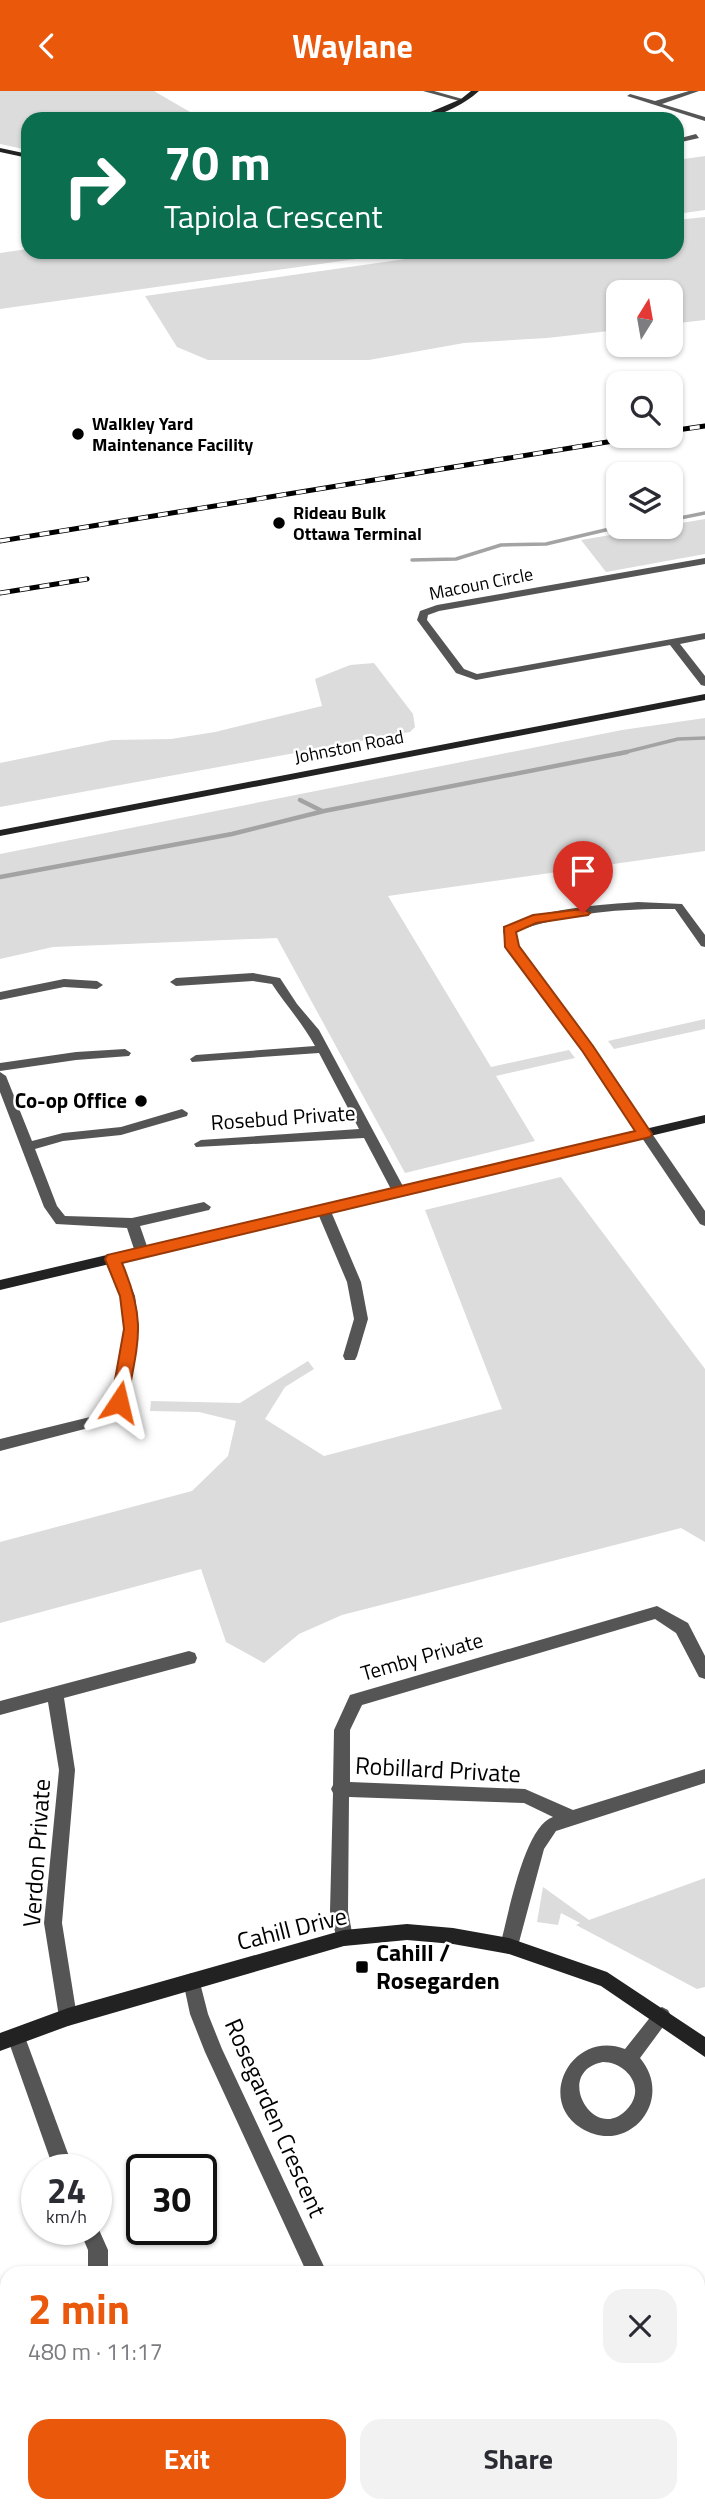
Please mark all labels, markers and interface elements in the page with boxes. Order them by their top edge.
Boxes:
text: Waylane [292,22,413,70]
icon: back [28,27,66,65]
icon: search [639,27,677,65]
text: 70 m [164,124,271,199]
icon: right [49,140,140,231]
text: Tapiola Crescent [164,192,383,240]
north arrow [606,280,682,357]
map controls [606,280,683,539]
button: search [606,371,683,448]
place label: Walkley Yard Maintenance Facility [92,410,253,458]
marker: Walkley Yard Maintenance Facility [70,426,86,442]
button: layers [606,462,683,539]
place label: Rideau Bulk Ottawa Terminal [293,499,422,547]
marker: Rideau Bulk Ottawa Terminal [271,515,287,531]
street label: Macoun Circle [427,560,535,607]
street label: Johnston Road [292,723,406,770]
pin [553,841,613,913]
icon: arrive [564,852,602,890]
place label: Co-op Office [15,1084,127,1116]
marker: Co-op Office [133,1093,149,1109]
street label: Rosebud Private [210,1096,356,1138]
position arrow [82,1365,156,1439]
street label: Temby Private [357,1623,487,1689]
street label: Robillard Private [354,1747,522,1791]
street label: Verdon Private [13,1778,59,1928]
street label: Cahill Drive [233,1897,350,1959]
place label: Cahill / Rosegarden [376,1934,500,1998]
marker: Cahill / Rosegarden [354,1959,370,1975]
street label: Rosegarden Crescent [216,2013,336,2223]
speed limit sign: 30 [126,2154,217,2245]
text: 24 [47,2163,86,2217]
text: km/h [46,2203,87,2230]
text: 2 min [28,2276,130,2340]
button: close [603,2289,677,2363]
text: 480 m · 11:17 [28,2334,163,2369]
button: Exit [28,2419,346,2499]
button: Share [360,2419,677,2499]

